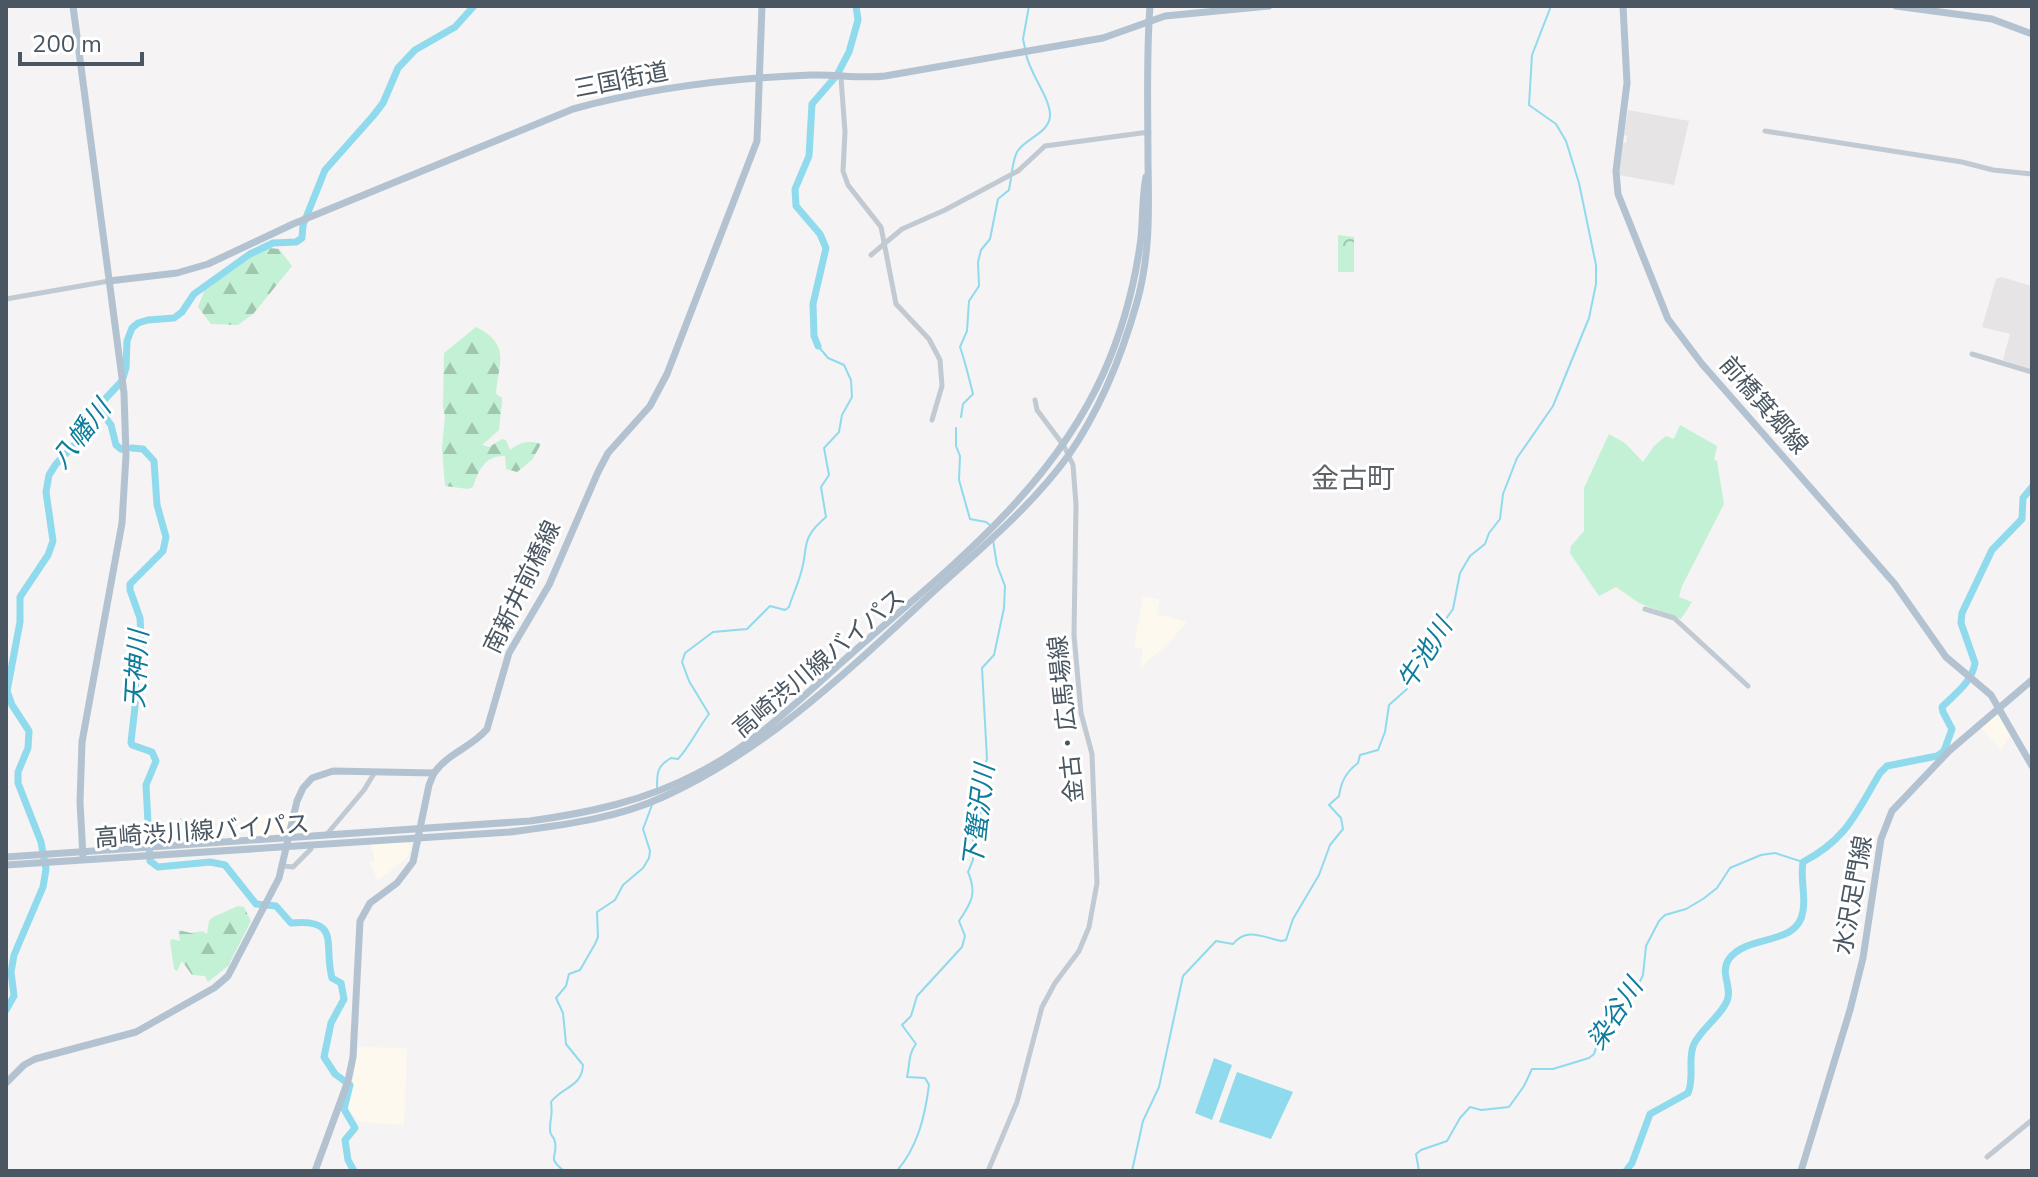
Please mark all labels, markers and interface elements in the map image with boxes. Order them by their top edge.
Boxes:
scale bar [20,16,142,66]
text: 200 m [32,28,102,60]
street label: 三国街道 [571,55,671,105]
street label: 前橋箕郷線 [1713,349,1815,461]
water label: 八幡川 [43,390,121,476]
district label: 金古町 [1311,460,1395,498]
street label: 南新井前橋線 [476,515,568,659]
street label: 高崎渋川線バイパス [726,581,912,745]
water label: 牛池川 [1389,609,1462,696]
water label: 天神川 [117,626,157,709]
street label: 金古・広馬場線 [1041,634,1091,804]
water label: 下蟹沢川 [955,759,1003,870]
street label: 高崎渋川線バイパス [93,808,311,854]
street label: 水沢足門線 [1827,833,1879,957]
water label: 染谷川 [1579,969,1653,1056]

